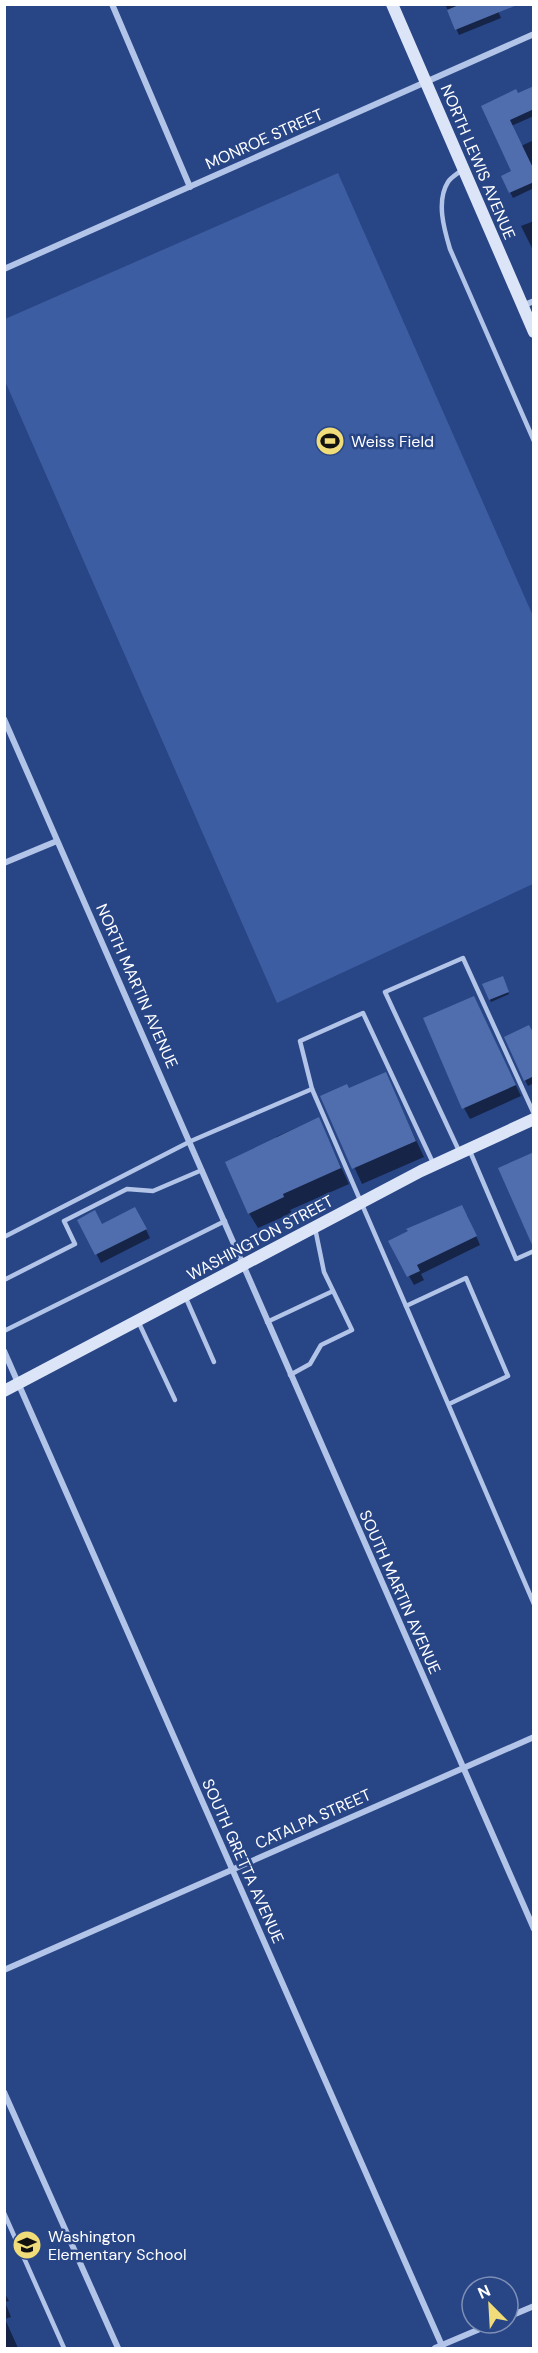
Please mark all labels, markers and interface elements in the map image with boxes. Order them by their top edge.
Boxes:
street label: NORTH LEWIS AVENUE [436,81,520,243]
street label: MONROE STREET [202,104,326,174]
sports icon: Weiss Field [314,425,346,457]
place label: Weiss Field [351,431,434,452]
street label: NORTH MARTIN AVENUE [91,900,183,1072]
street label: WASHINGTON STREET [183,1191,337,1285]
street label: SOUTH MARTIN AVENUE [354,1507,446,1677]
street label: SOUTH GRETTA AVENUE [197,1775,289,1947]
street label: CATALPA STREET [252,1784,374,1854]
place label: Washington Elementary School [48,2226,186,2265]
school or university icon: Washington Elementary School [11,2229,43,2261]
north arrow [460,2275,520,2335]
text: N [475,2280,494,2304]

